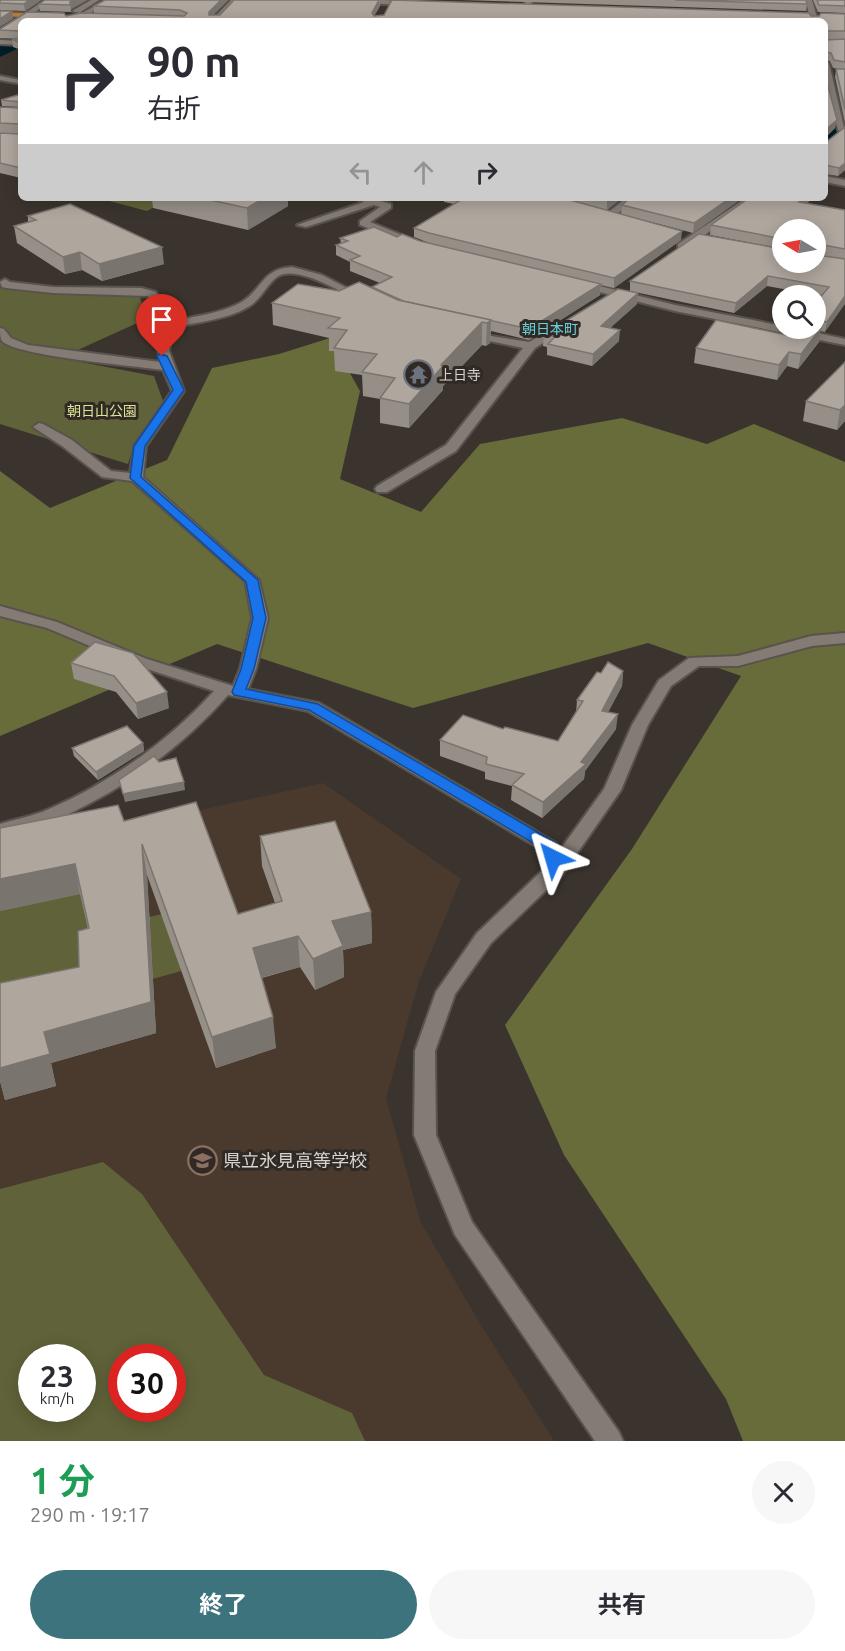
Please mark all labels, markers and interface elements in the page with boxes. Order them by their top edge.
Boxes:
text: 90 m [147,38,241,85]
icon: right [48,42,126,120]
text: 右折 [147,93,201,123]
icon: left [344,156,377,189]
icon: ahead [407,156,440,189]
icon: right [470,156,503,189]
north arrow [772,219,826,273]
map controls [772,219,826,339]
button: search [772,285,826,339]
pin [136,294,187,356]
icon: arrive [145,303,178,336]
district label: 朝日本町 [522,321,578,337]
temple icon: 上日寺 [402,359,434,391]
place label: 上日寺 [439,367,481,383]
park label: 朝日山公園 [67,403,137,419]
position arrow [521,826,585,890]
school or university icon: 県立氷見高等学校 [186,1144,218,1176]
place label: 県立氷見高等学校 [223,1150,367,1170]
speed limit sign: 30 [108,1344,186,1422]
text: 23 [40,1359,74,1393]
text: km/h [40,1390,74,1407]
text: 1 分 [30,1460,95,1501]
button: close [752,1461,815,1524]
text: 290 m · 19:17 [30,1503,150,1526]
button: 終了 [30,1570,417,1639]
button: 共有 [429,1570,815,1639]

